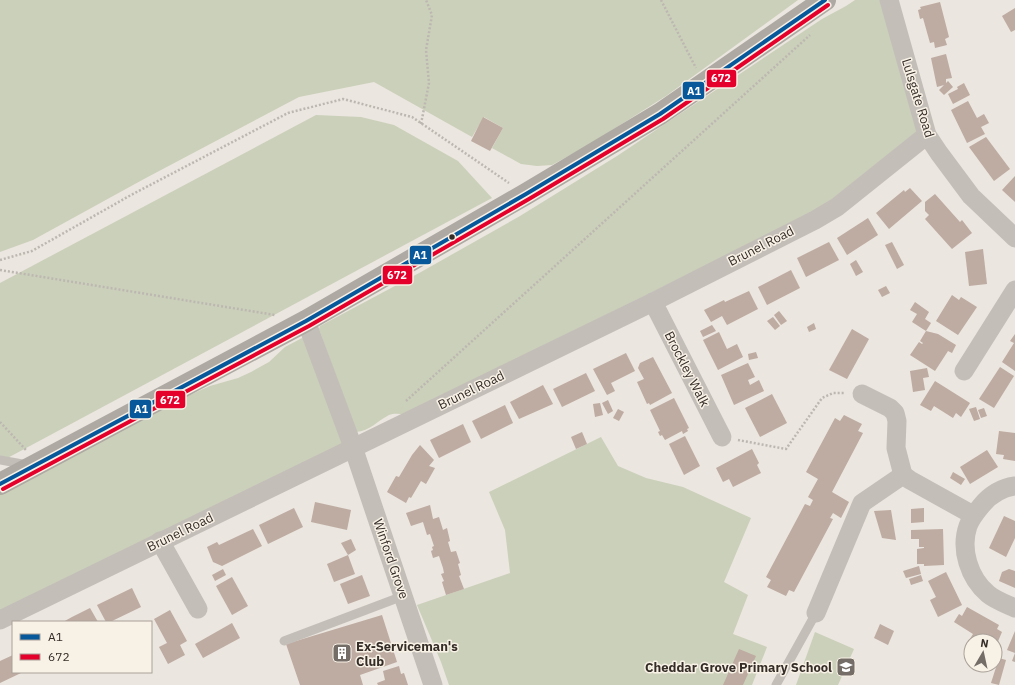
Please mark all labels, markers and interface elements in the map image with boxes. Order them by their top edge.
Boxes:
street label: Lulsgate Road [898,56,938,140]
line badge: 672 [706,69,737,88]
text: 672 [711,71,731,85]
line badge: A1 [682,81,705,100]
text: A1 [687,84,701,98]
street label: Brunel Road [725,222,797,270]
unlabelled marker [447,232,457,242]
line badge: A1 [409,245,432,265]
text: A1 [413,248,427,262]
line badge: 672 [382,265,413,285]
text: 672 [387,268,407,282]
street label: Brockley Walk [661,328,713,410]
street label: Brunel Road [435,367,507,413]
line badge: 672 [155,390,186,409]
text: 672 [160,393,180,407]
line badge: A1 [129,399,152,419]
text: A1 [134,402,148,416]
street label: Brunel Road [144,509,216,555]
street label: Winford Grove [369,517,413,601]
legend [12,621,152,673]
text: A1 [48,629,63,644]
north arrow [963,633,1003,673]
text: N [980,636,990,651]
place label: Ex-Serviceman's Club [356,638,458,670]
building icon: Ex-Serviceman's Club [331,642,353,664]
text: 672 [48,649,70,664]
school or university icon: Cheddar Grove Primary School [835,656,857,678]
place label: Cheddar Grove Primary School [645,659,832,676]

